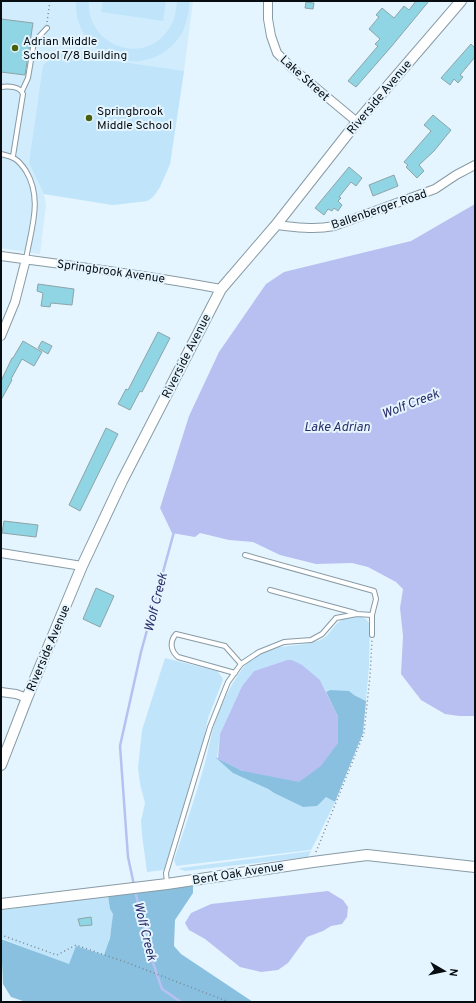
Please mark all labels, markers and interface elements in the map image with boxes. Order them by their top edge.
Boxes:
place label: Adrian Middle School 7/8 Building [23,34,127,64]
marker: Adrian Middle School 7/8 Building [10,43,20,53]
street label: Lake Street [276,52,332,105]
street label: Riverside Avenue [344,57,416,138]
place label: Springbrook Middle School [97,104,172,134]
marker: Springbrook Middle School [84,113,94,123]
street label: Ballenberger Road [329,186,429,234]
street label: Springbrook Avenue [56,257,166,287]
street label: Riverside Avenue [159,312,215,401]
water label: Wolf Creek [380,386,442,423]
water label: Lake Adrian [304,420,370,436]
water label: Wolf Creek [142,571,172,634]
street label: Riverside Avenue [23,603,74,694]
street label: Bent Oak Avenue [191,859,285,889]
water label: Wolf Creek [129,900,159,963]
north arrow [424,951,464,991]
text: N [445,967,460,977]

